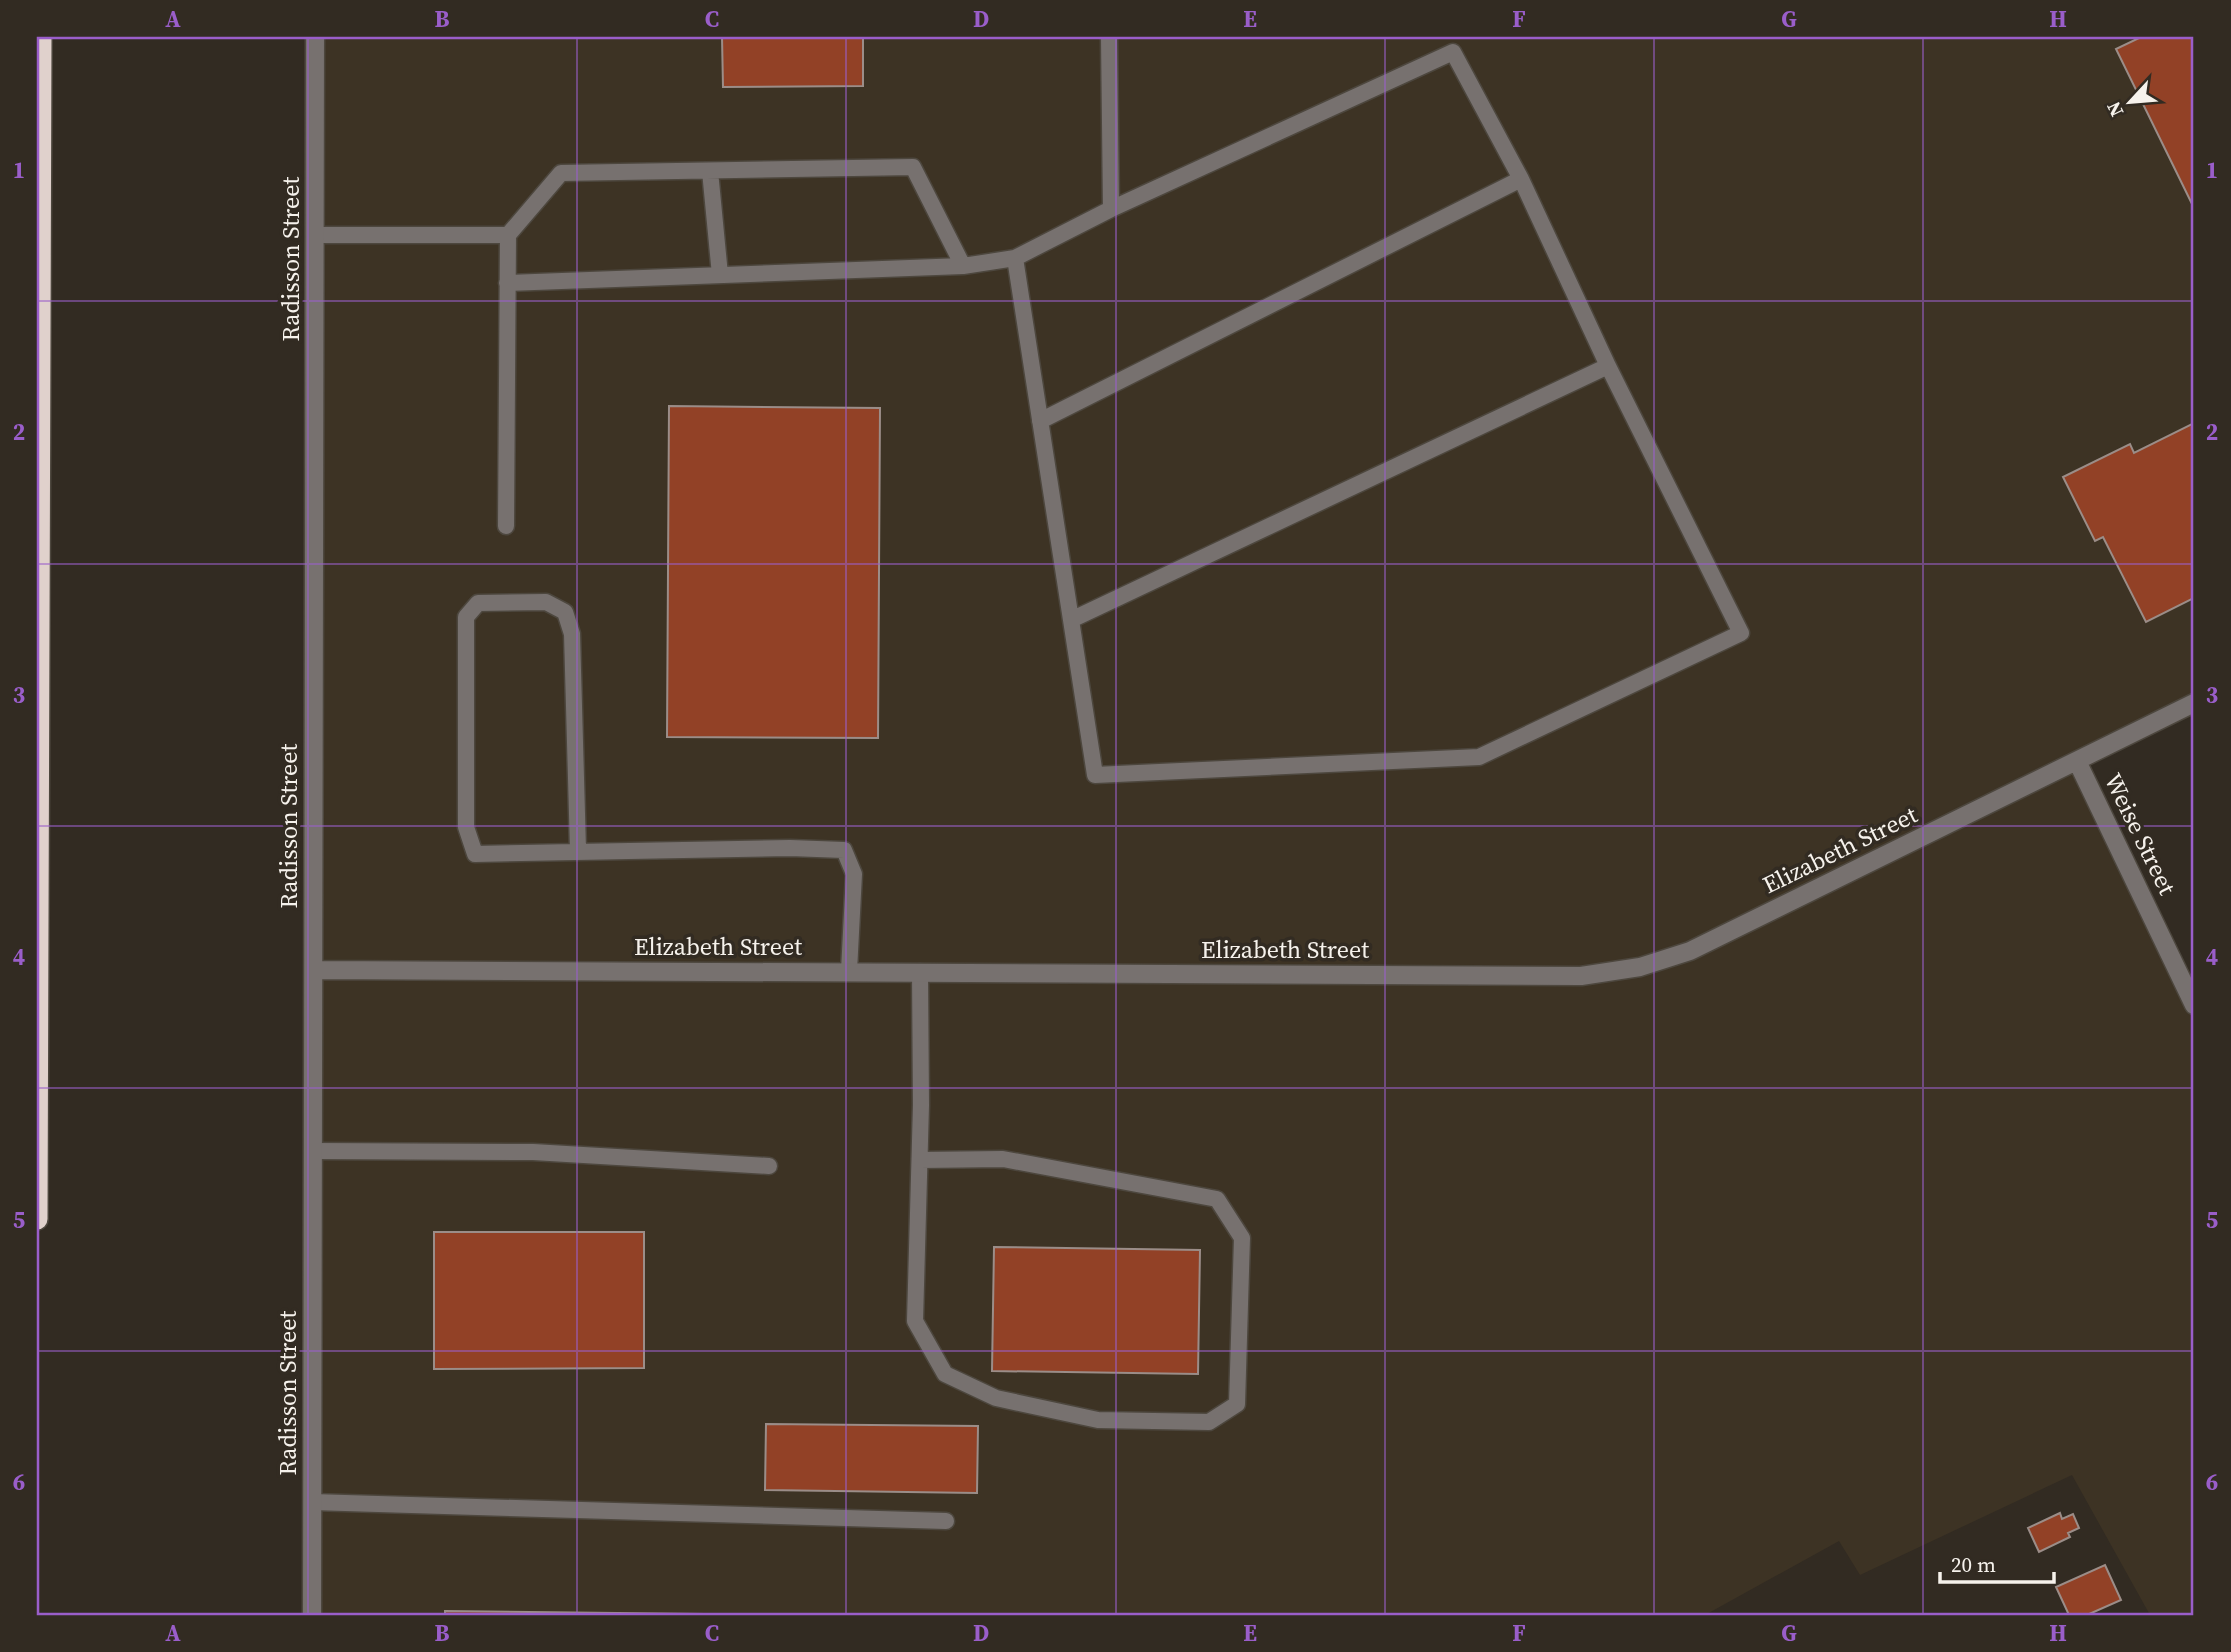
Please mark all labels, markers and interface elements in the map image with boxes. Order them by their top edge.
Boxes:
text: A [165,3,181,35]
text: B [435,3,450,35]
text: C [705,3,719,35]
text: D [973,3,989,35]
text: E [1243,3,1257,35]
text: F [1512,3,1526,35]
text: G [1781,3,1797,35]
text: H [2049,3,2067,35]
north arrow [2094,66,2164,136]
text: N [2100,97,2129,121]
text: 1 [13,154,25,186]
text: 1 [2206,154,2218,186]
street label: Radisson Street [274,176,307,341]
text: 2 [13,416,25,448]
text: 2 [2206,416,2218,448]
text: 3 [13,679,25,711]
text: 3 [2206,679,2218,711]
street label: Radisson Street [272,743,305,908]
street label: Weise Street [2097,768,2184,900]
street label: Elizabeth Street [1757,798,1923,901]
street label: Elizabeth Street [634,930,802,963]
street label: Elizabeth Street [1201,933,1369,966]
text: 4 [13,941,25,973]
text: 4 [2206,941,2218,973]
text: 5 [13,1204,25,1236]
text: 5 [2206,1204,2218,1236]
street label: Radisson Street [271,1310,304,1475]
text: 6 [13,1466,25,1498]
text: 6 [2206,1466,2218,1498]
scale bar [1940,1540,2054,1584]
text: 20 m [1951,1550,1996,1579]
text: A [165,1617,181,1649]
text: B [435,1617,450,1649]
text: C [705,1617,719,1649]
text: D [973,1617,989,1649]
text: E [1243,1617,1257,1649]
text: F [1512,1617,1526,1649]
text: G [1781,1617,1797,1649]
text: H [2049,1617,2067,1649]

